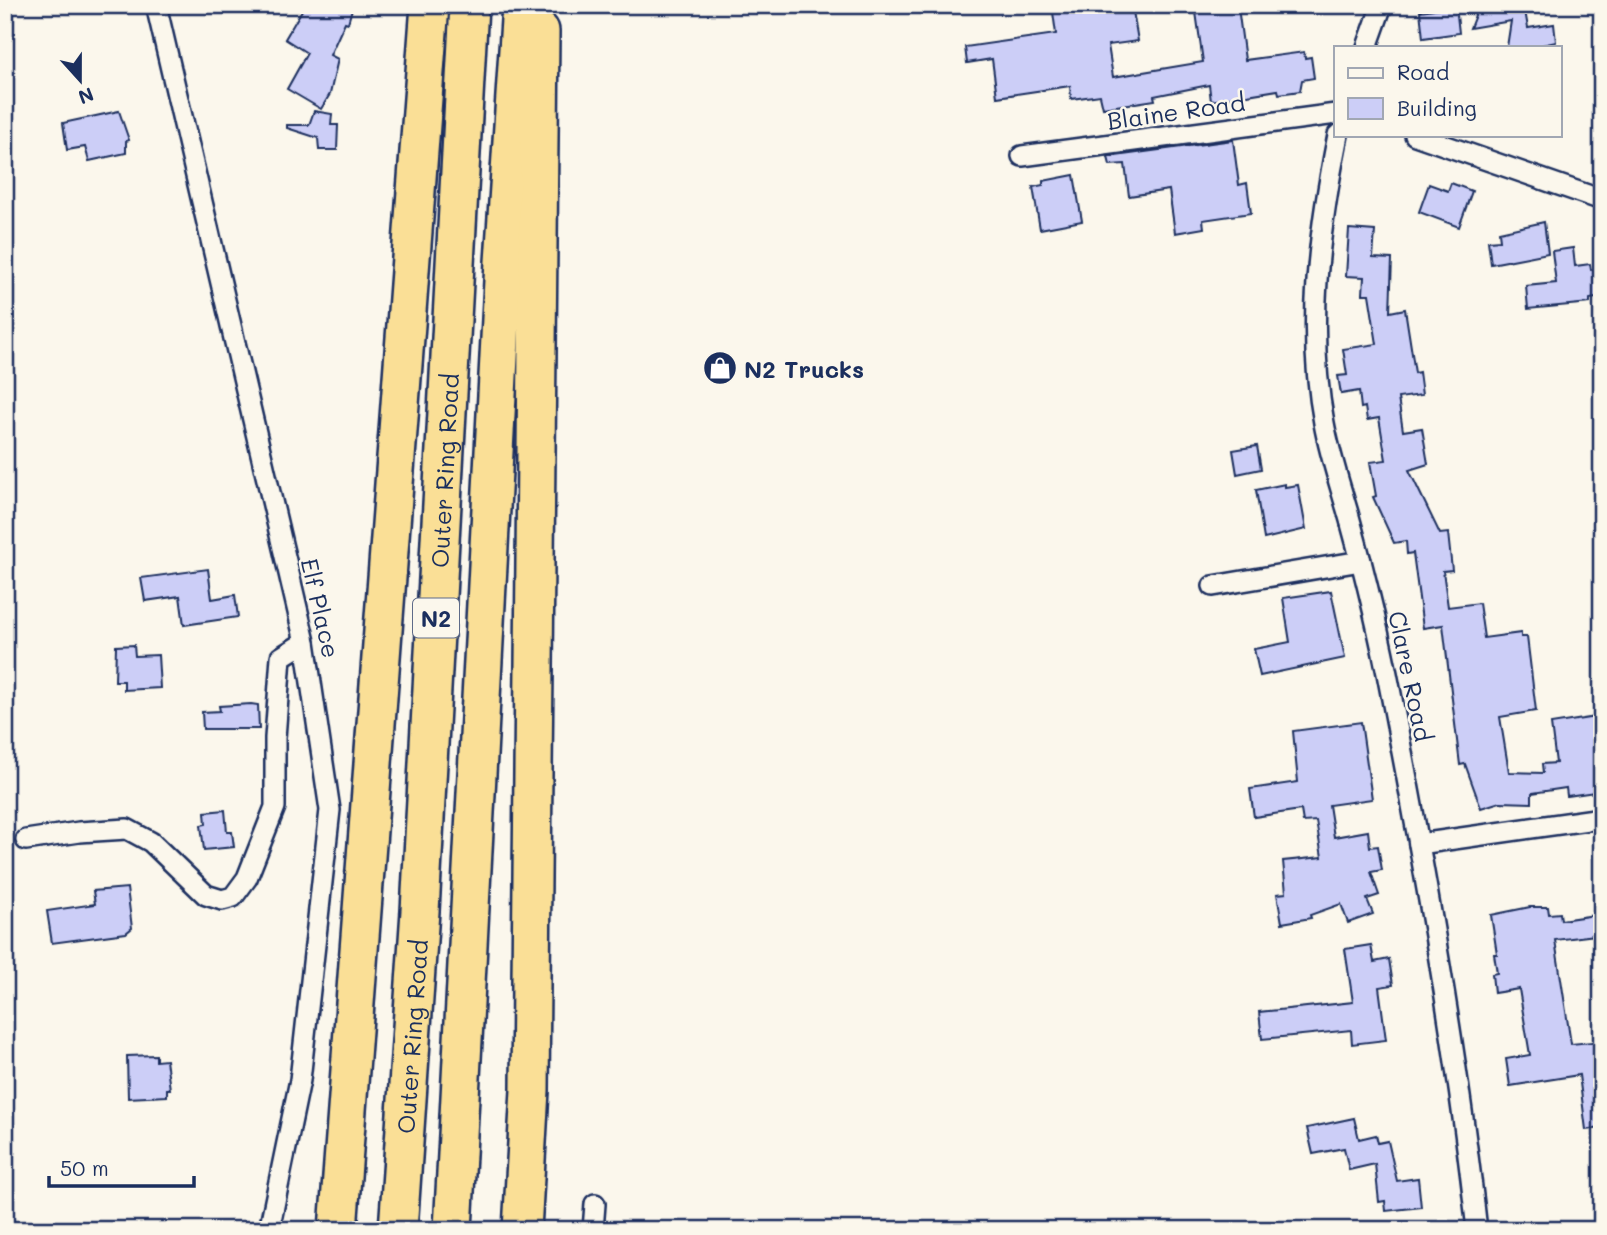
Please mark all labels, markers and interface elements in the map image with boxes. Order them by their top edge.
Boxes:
north arrow [46,46,116,116]
legend [1334,46,1562,136]
text: Road [1397,58,1449,85]
text: N [75,82,97,111]
street label: Blaine Road [1105,86,1247,136]
text: Building [1397,94,1477,121]
shop icon: N2 Trucks [701,349,739,387]
place label: N2 Trucks [744,353,864,384]
street label: Outer Ring Road [423,372,465,568]
street label: Elf Place [294,555,348,661]
road number: N2 [413,598,459,638]
street label: Clare Road [1382,608,1440,744]
street label: Outer Ring Road [389,938,434,1135]
scale bar [49,1144,194,1188]
text: 50 m [60,1154,109,1181]

